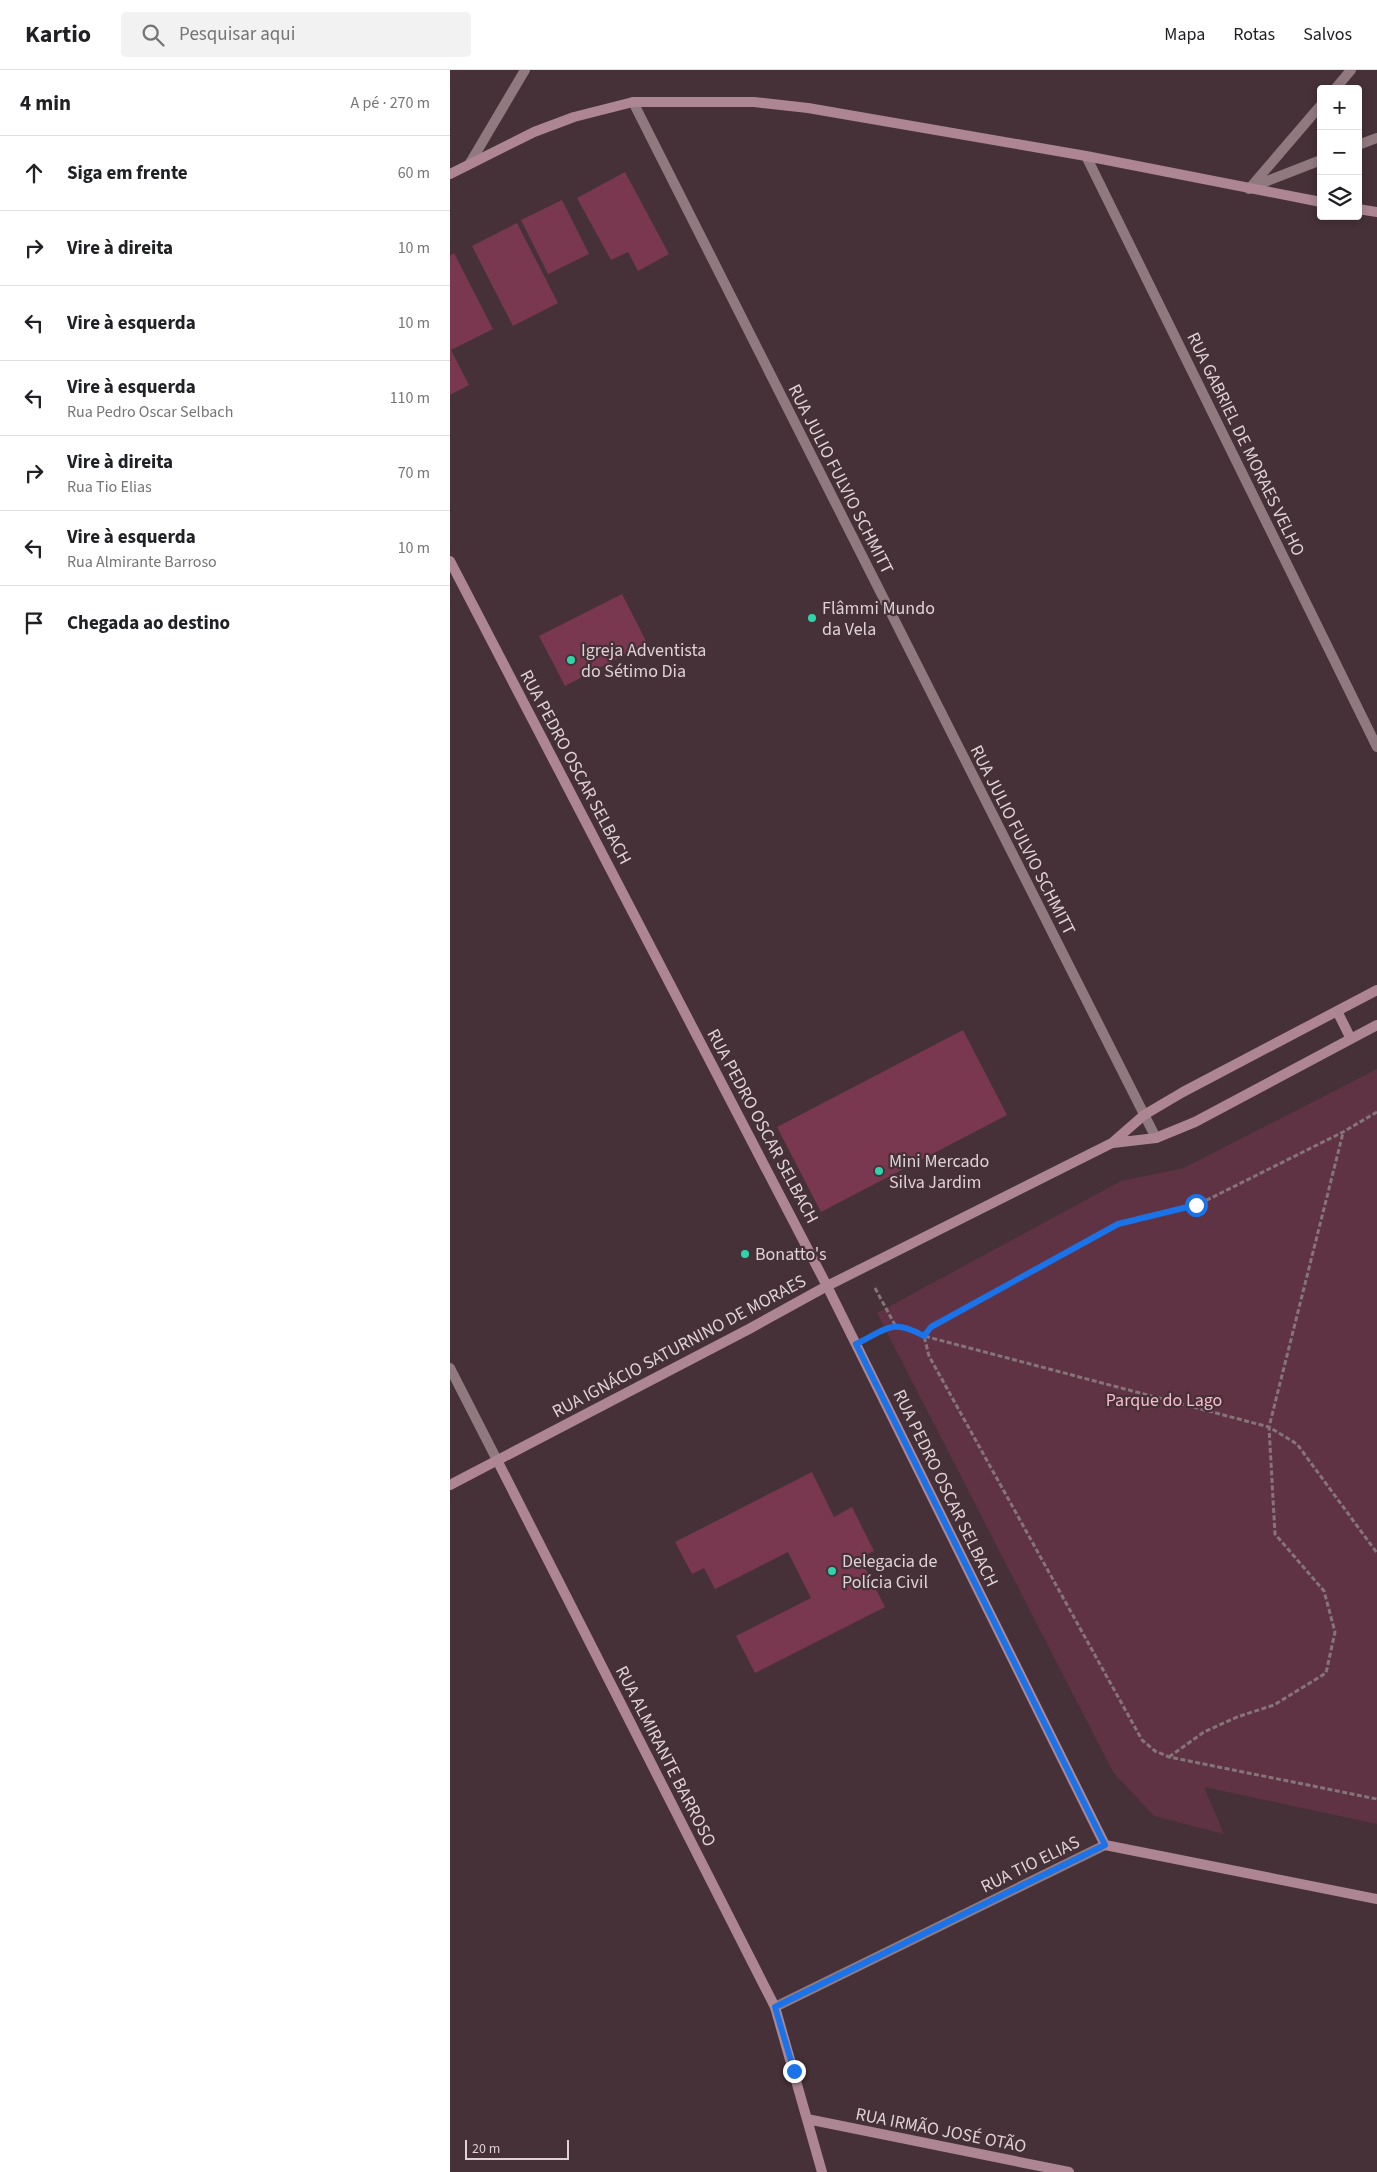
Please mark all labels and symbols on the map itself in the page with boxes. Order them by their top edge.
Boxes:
street label: RUA GABRIEL DE MORAES VELHO [1180,328,1311,560]
street label: RUA JULIO FULVIO SCHMITT [782,380,900,579]
place label: Flâmmi Mundo da Vela [822,596,935,642]
marker: Flâmmi Mundo da Vela [806,612,818,624]
place label: Igreja Adventista do Sétimo Dia [581,638,706,684]
marker: Igreja Adventista do Sétimo Dia [565,654,577,666]
street label: RUA PEDRO OSCAR SELBACH [514,666,638,869]
street label: RUA JULIO FULVIO SCHMITT [964,741,1082,940]
street label: RUA PEDRO OSCAR SELBACH [701,1025,825,1228]
place label: Mini Mercado Silva Jardim [889,1149,989,1195]
marker: Mini Mercado Silva Jardim [873,1165,885,1177]
route start [1185,1194,1208,1217]
place label: Bonatto's [755,1242,826,1267]
marker: Bonatto's [739,1248,751,1260]
street label: RUA IGNÁCIO SATURNINO DE MORAES [548,1269,811,1424]
street label: RUA PEDRO OSCAR SELBACH [887,1385,1004,1591]
park label: Parque do Lago [1106,1388,1222,1413]
place label: Delegacia de Polícia Civil [842,1549,937,1595]
marker: Delegacia de Polícia Civil [826,1565,838,1577]
street label: RUA ALMIRANTE BARROSO [609,1661,722,1851]
street label: RUA TIO ELIAS [977,1830,1084,1899]
route end [783,2060,806,2083]
street label: RUA IRMÃO JOSÉ OTÃO [853,2102,1028,2159]
scale bar [465,2137,569,2160]

